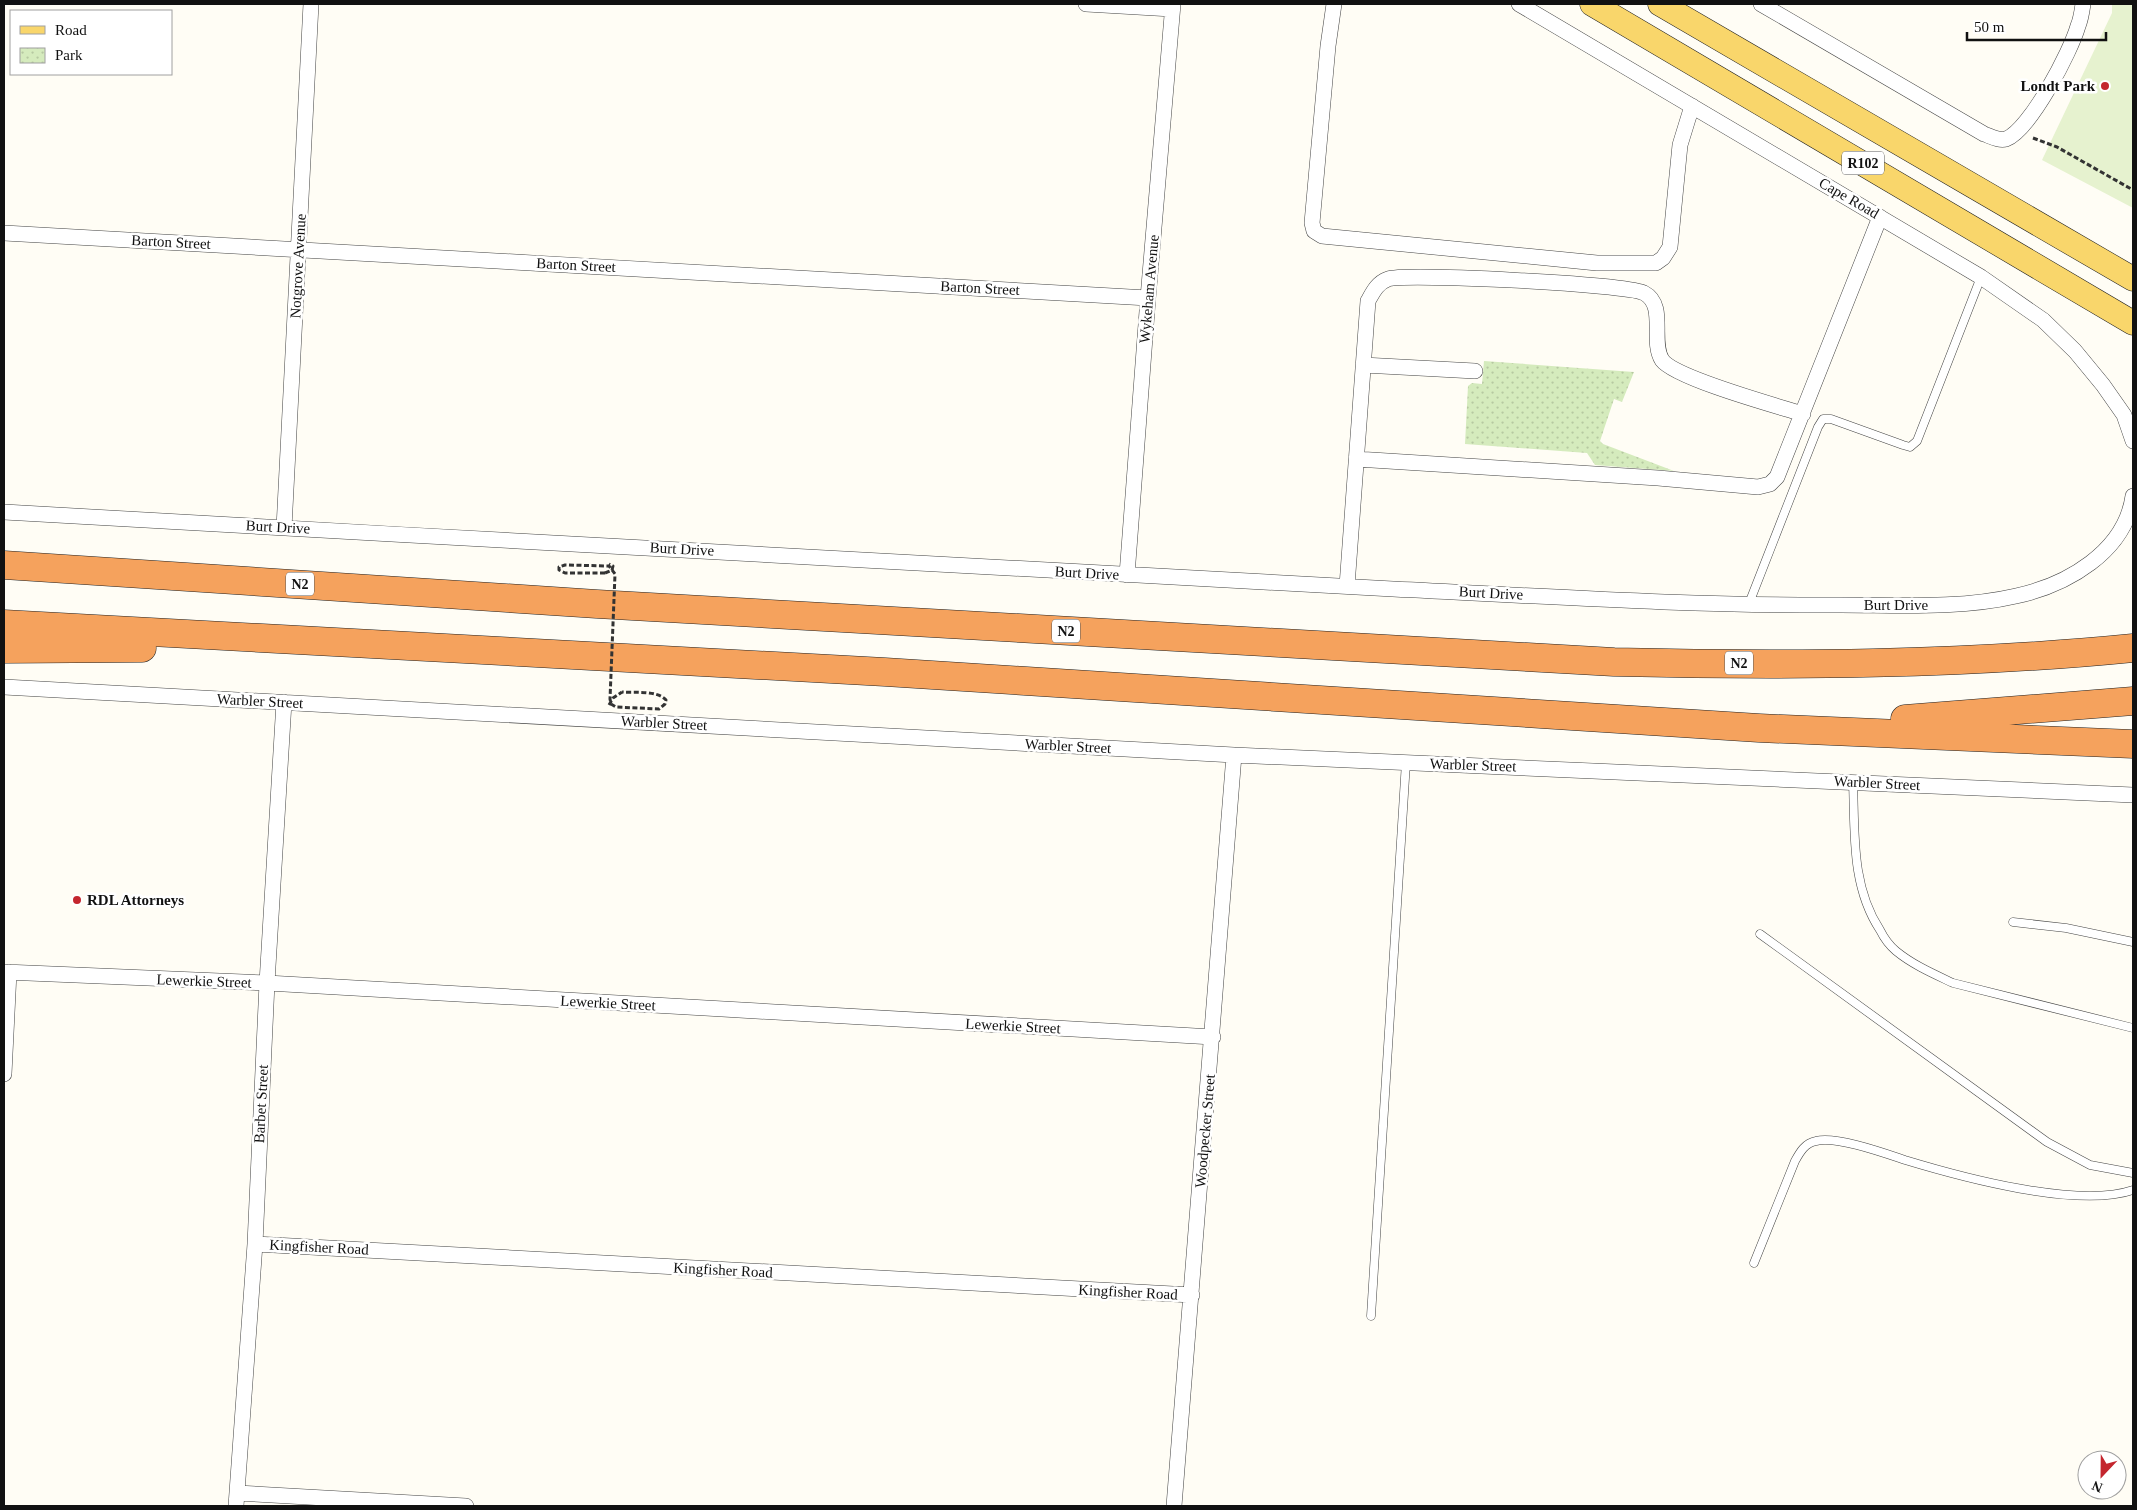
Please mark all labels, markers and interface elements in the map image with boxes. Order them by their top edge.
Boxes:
legend [10,10,172,75]
scale bar [1967,10,2106,42]
text: 50 m [1974,19,2005,35]
text: Road [55,22,87,38]
text: Park [55,47,83,63]
place label: Londt Park [2020,78,2096,94]
marker: Londt Park [2099,80,2111,92]
road number: R102 [1842,152,1884,174]
street label: Cape Road [1816,175,1882,222]
street label: Notgrove Avenue [287,213,309,319]
street label: Barton Street [131,232,212,252]
street label: Wykeham Avenue [1136,234,1162,344]
street label: Barton Street [536,255,617,275]
street label: Barton Street [940,278,1021,298]
street label: Burt Drive [245,517,311,537]
street label: Burt Drive [649,539,715,559]
street label: Burt Drive [1054,563,1120,583]
road number: N2 [286,572,314,596]
street label: Burt Drive [1458,583,1524,603]
street label: Burt Drive [1864,597,1929,613]
road number: N2 [1052,620,1080,642]
road number: N2 [1725,651,1753,674]
street label: Warbler Street [216,691,305,711]
street label: Warbler Street [620,713,709,733]
street label: Warbler Street [1024,736,1113,756]
street label: Warbler Street [1429,755,1517,775]
street label: Warbler Street [1833,773,1922,793]
place label: RDL Attorneys [87,892,184,908]
marker: RDL Attorneys [71,894,83,906]
street label: Lewerkie Street [156,971,253,991]
street label: Lewerkie Street [560,993,657,1014]
street label: Lewerkie Street [965,1016,1062,1037]
street label: Barbet Street [251,1063,271,1144]
street label: Woodpecker Street [1192,1073,1218,1189]
street label: Kingfisher Road [269,1236,370,1258]
street label: Kingfisher Road [673,1259,774,1281]
street label: Kingfisher Road [1078,1281,1179,1303]
north arrow [2077,1450,2127,1500]
text: N [2090,1478,2105,1495]

